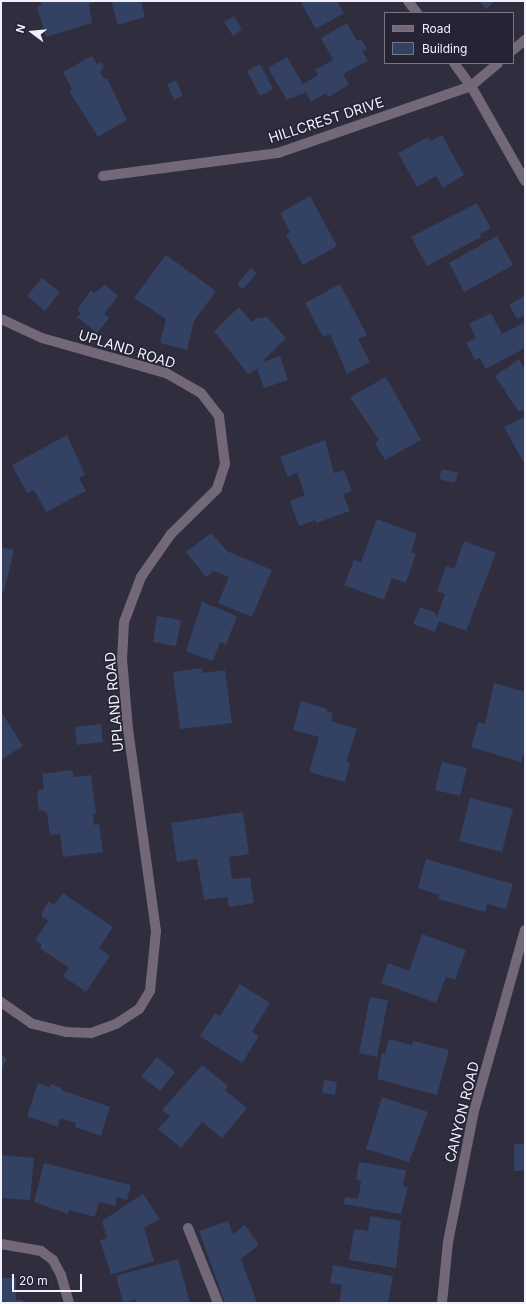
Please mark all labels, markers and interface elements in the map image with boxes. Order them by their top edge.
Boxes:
north arrow [12,12,52,52]
legend [384,12,514,64]
text: Road [422,21,451,36]
text: N [13,23,28,35]
text: Building [422,41,467,56]
street label: HILLCREST DRIVE [266,93,386,147]
street label: UPLAND ROAD [76,326,178,372]
street label: UPLAND ROAD [101,651,127,753]
street label: CANYON ROAD [441,1060,483,1164]
scale bar [14,1266,84,1292]
text: 20 m [19,1273,48,1288]

